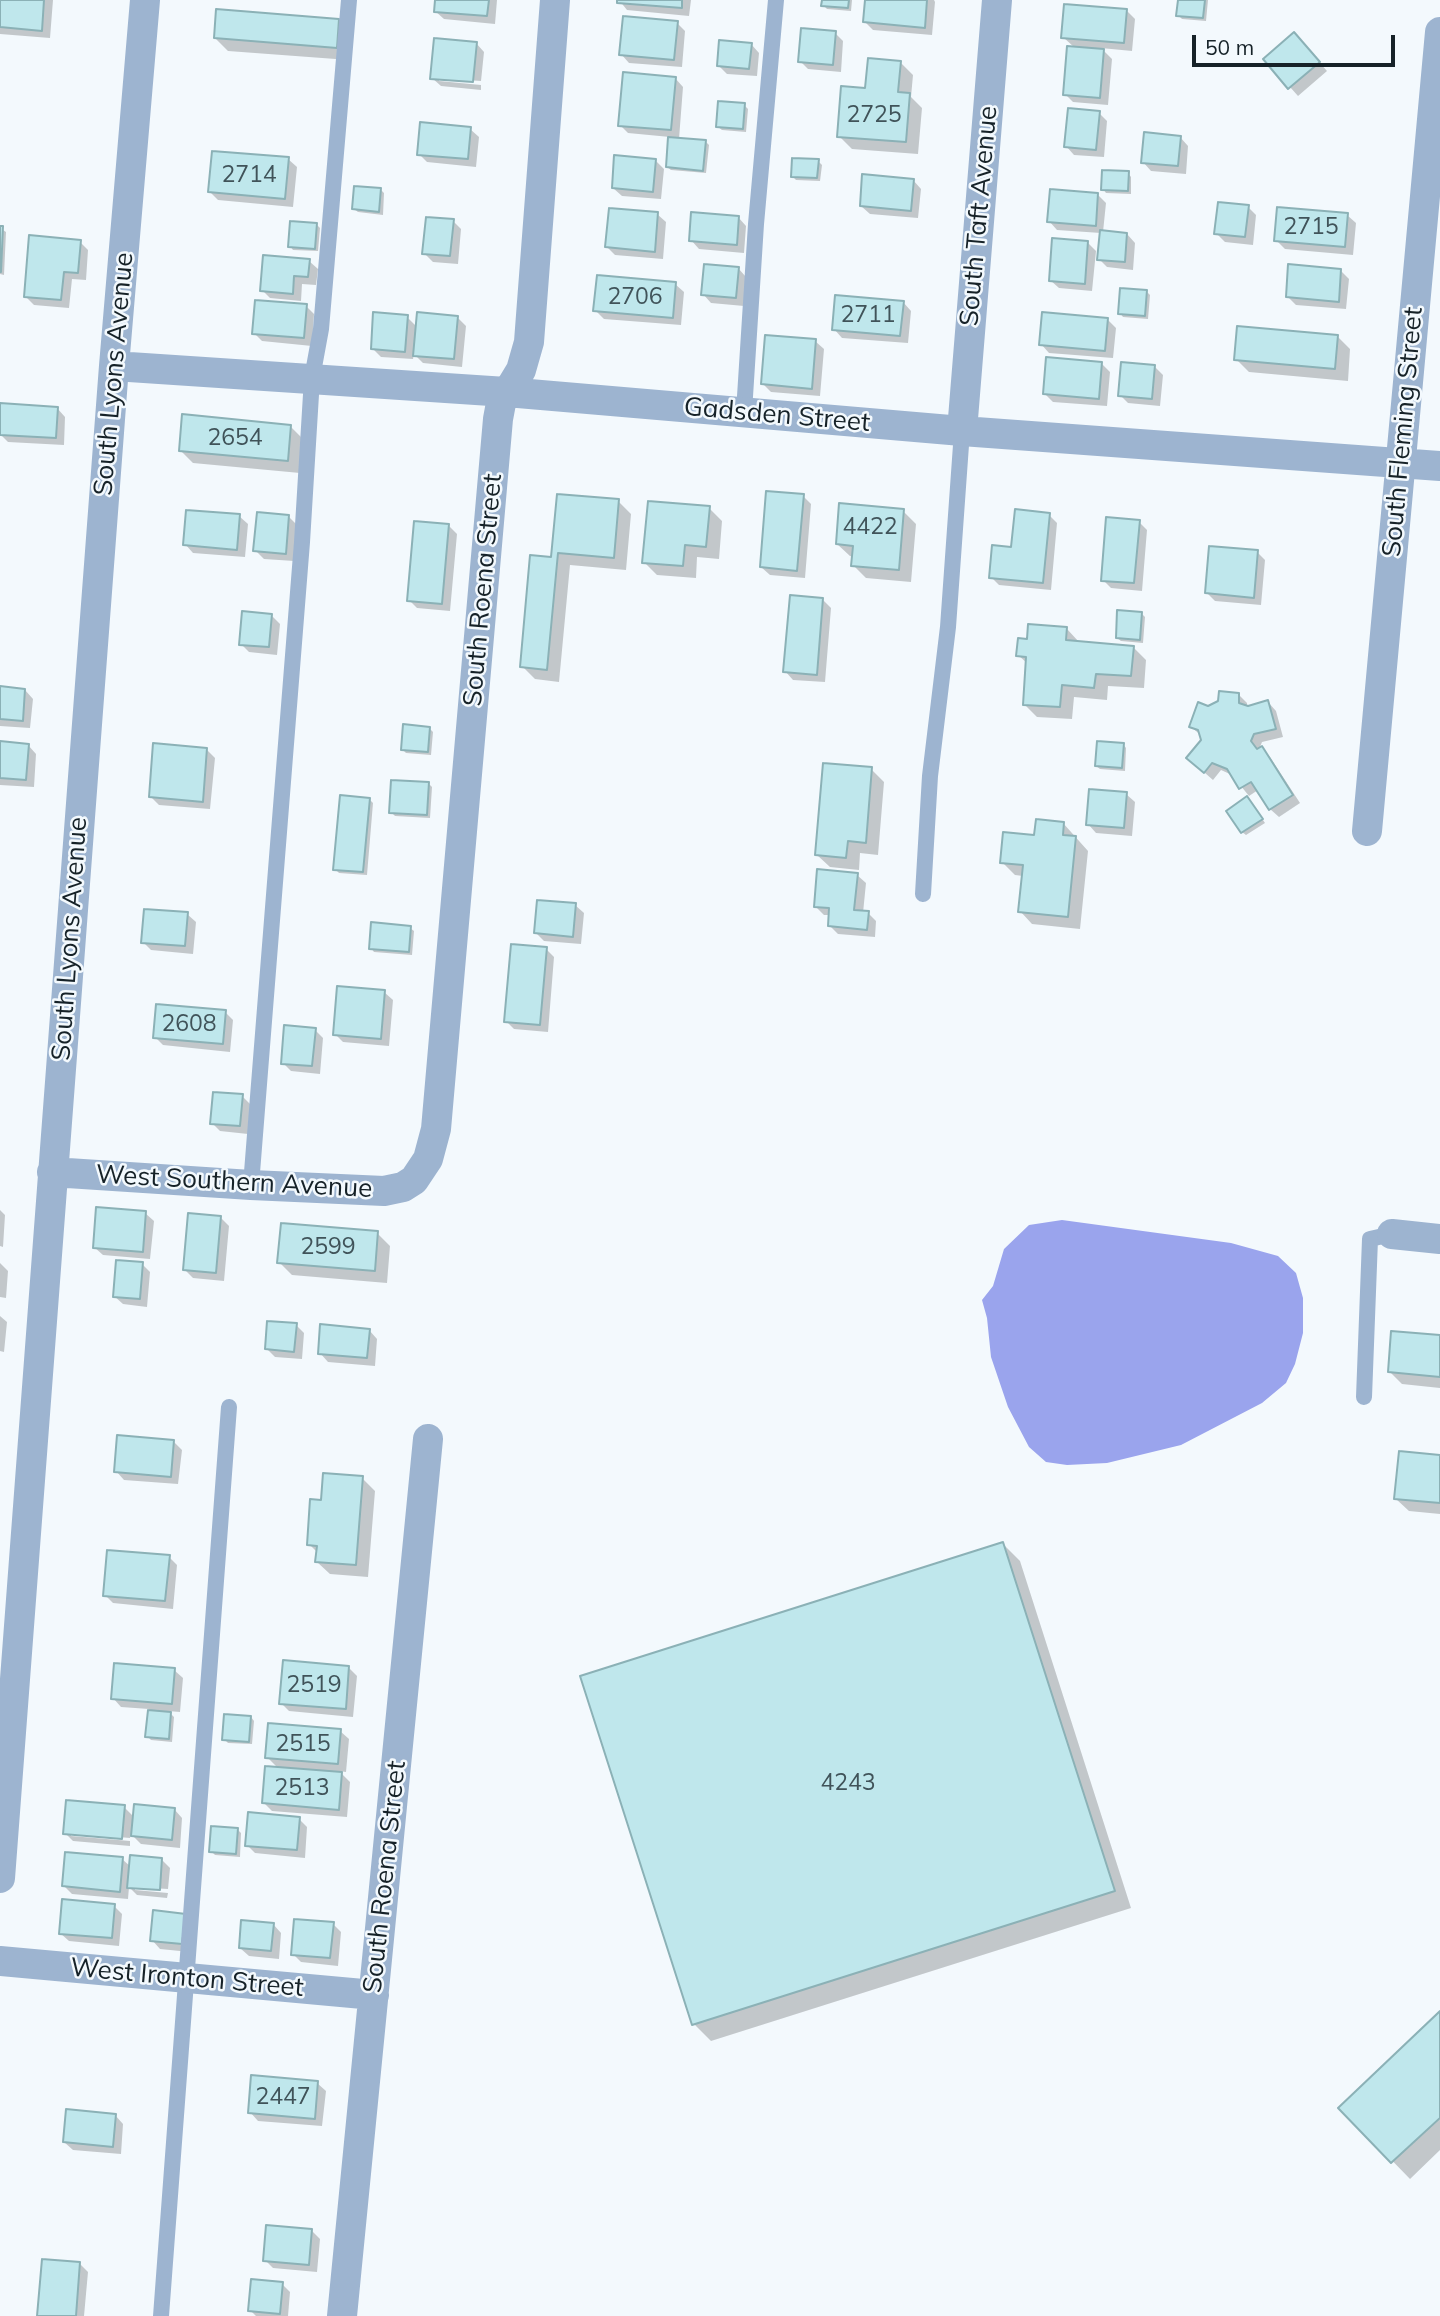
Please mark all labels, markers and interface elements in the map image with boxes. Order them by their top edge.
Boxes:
scale bar [1195,21,1398,65]
text: 50 m [1205,34,1254,60]
house number: 2725 [846,101,902,129]
street label: South Taft Avenue [954,105,1004,327]
house number: 2714 [221,161,277,189]
house number: 2715 [1283,213,1339,241]
street label: South Lyons Avenue [88,251,140,497]
house number: 2706 [607,283,663,311]
house number: 2711 [840,301,896,329]
street label: South Fleming Street [1377,306,1429,558]
street label: Gadsden Street [683,391,871,439]
house number: 2654 [207,424,263,452]
street label: South Roena Street [457,472,509,708]
house number: 4422 [842,513,898,541]
street label: South Lyons Avenue [46,816,94,1062]
house number: 2608 [161,1010,217,1038]
street label: West Southern Avenue [95,1159,373,1205]
house number: 2599 [300,1233,356,1261]
house number: 2519 [286,1671,342,1699]
house number: 2515 [275,1730,331,1758]
street label: South Roena Street [357,1759,413,1995]
house number: 4243 [820,1769,876,1797]
house number: 2513 [274,1774,330,1802]
street label: West Ironton Street [69,1952,305,2004]
house number: 2447 [255,2083,311,2111]

